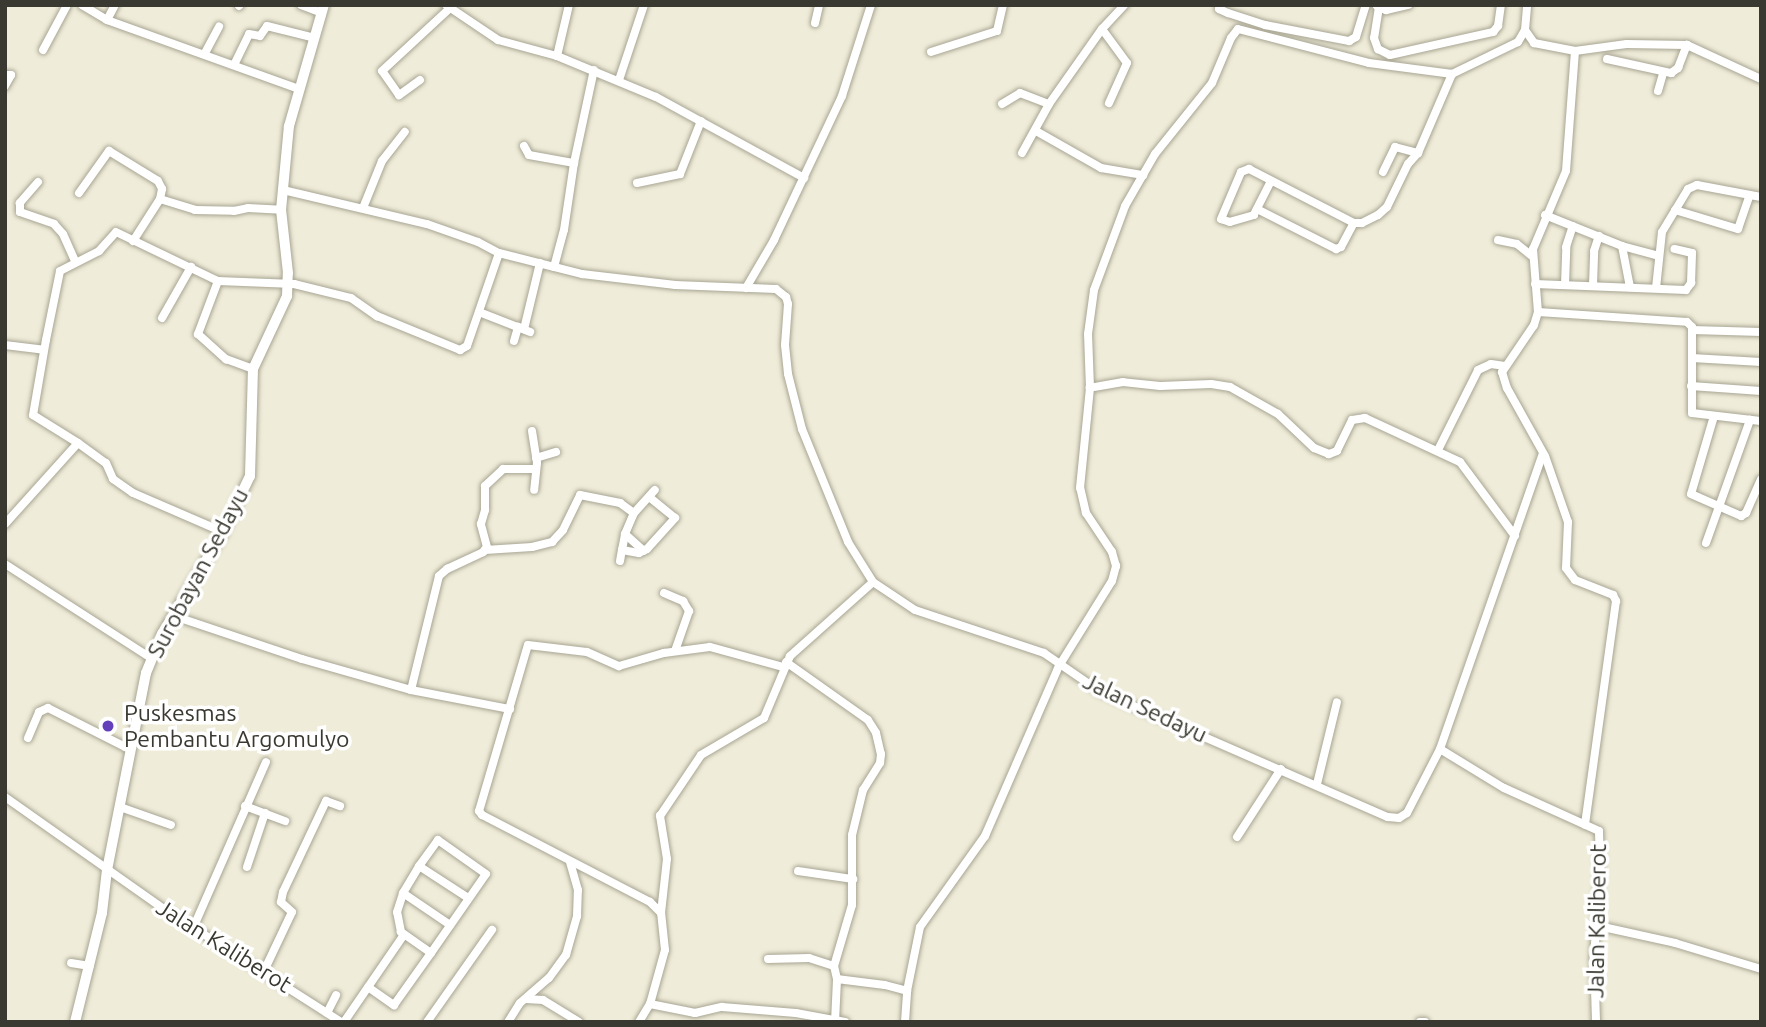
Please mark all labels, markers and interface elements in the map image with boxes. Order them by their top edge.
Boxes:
street label: Surobayan Sedayu [142,483,254,663]
street label: Jalan Sedayu [1079,667,1211,749]
place label: Puskesmas Pembantu Argomulyo [124,699,349,753]
marker: Puskesmas Pembantu Argomulyo [98,716,118,736]
street label: Jalan Kaliberot [1582,844,1612,998]
street label: Jalan Kaliberot [151,893,297,999]

